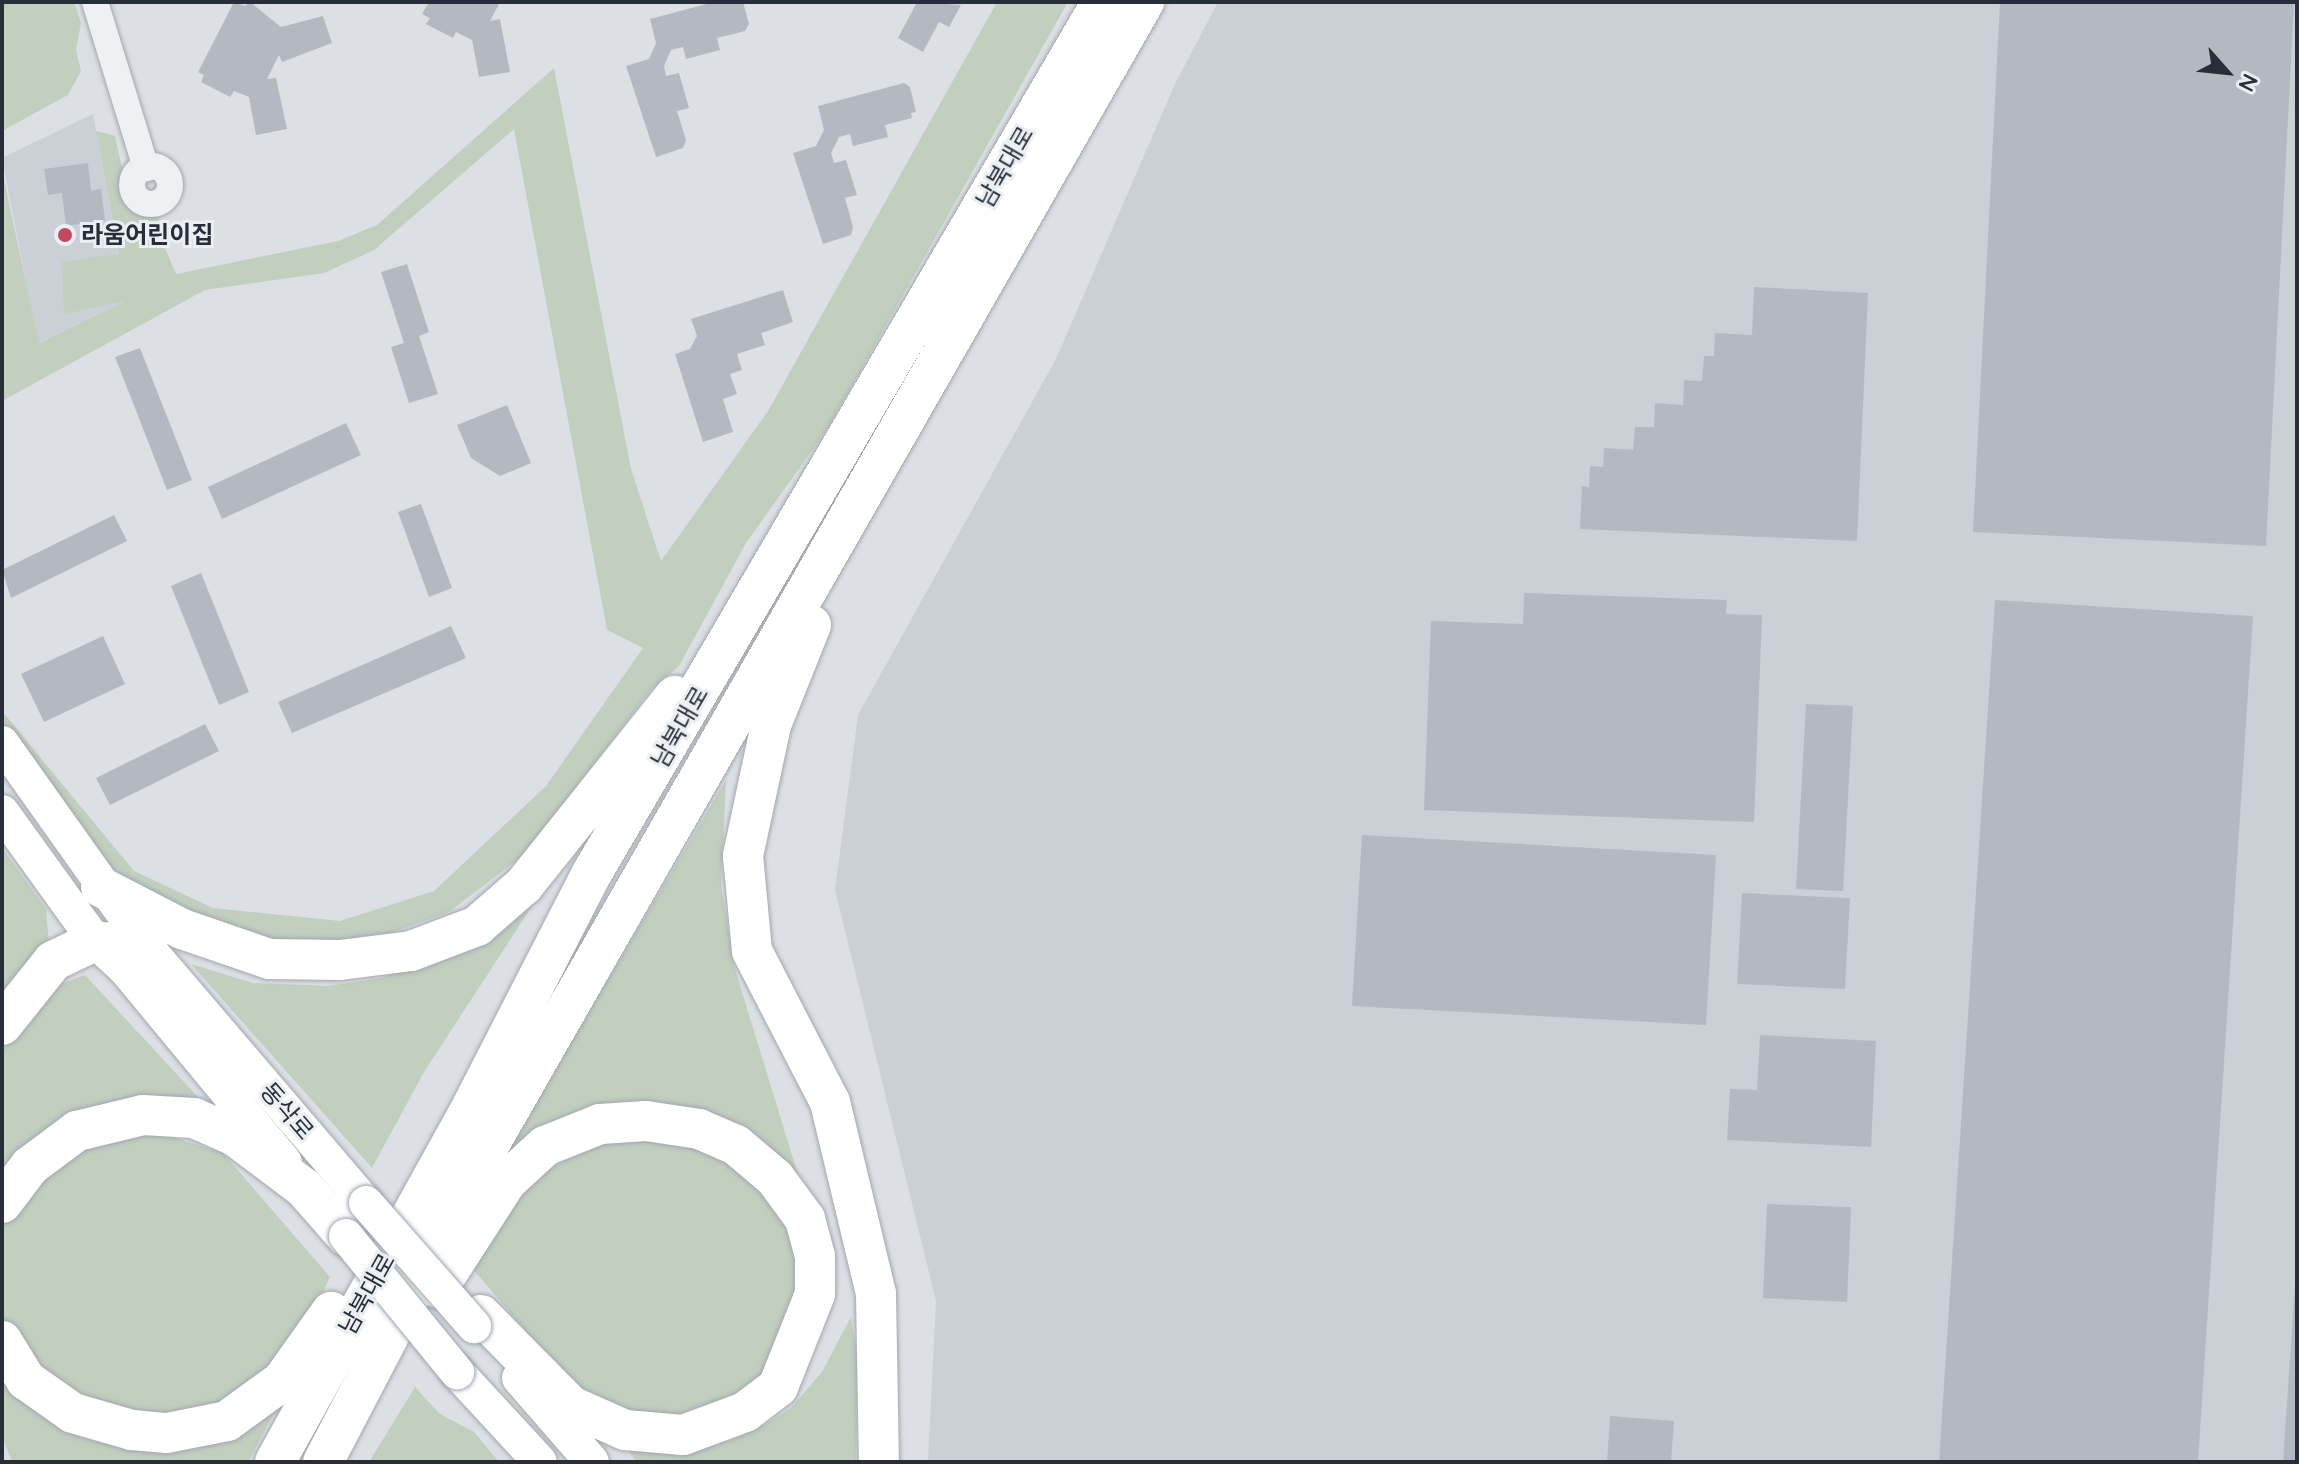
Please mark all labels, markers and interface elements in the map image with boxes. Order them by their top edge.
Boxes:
north arrow [2187,32,2267,112]
text: N [2232,69,2265,96]
street label: 남북대로 [970,122,1040,212]
place label: 라움어린이집 [81,221,213,249]
marker: 라움어린이집 [56,226,74,244]
street label: 남북대로 [645,682,715,772]
street label: 동삭로 [254,1077,320,1145]
street label: 남북대로 [333,1248,401,1340]

